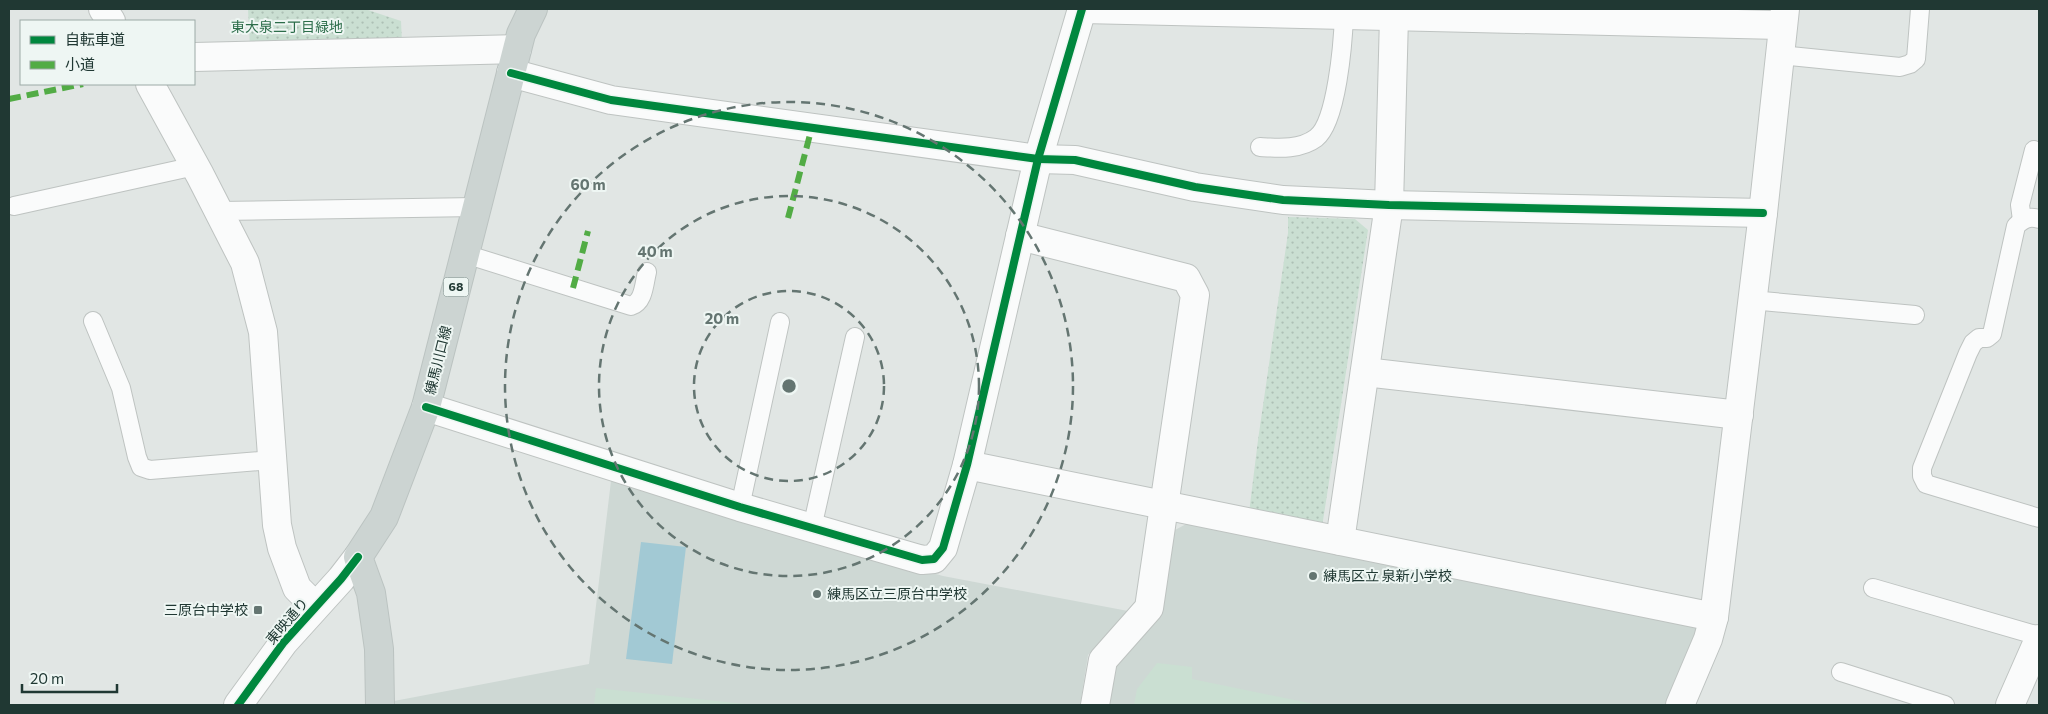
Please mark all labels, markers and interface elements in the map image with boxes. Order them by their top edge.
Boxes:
park label: 東大泉二丁目緑地 [231,18,343,35]
legend [20,20,195,85]
text: 自転車道 [65,30,125,48]
text: 小道 [65,55,95,73]
text: 60 m [570,175,606,193]
text: 40 m [637,242,673,260]
road number: 68 [444,278,468,296]
text: 20 m [705,309,739,327]
street label: 練馬川口線 [421,324,454,396]
centre of rings [780,377,798,395]
place label: 練馬区立 泉新小学校 [1323,567,1452,584]
marker: 練馬区立 泉新小学校 [1307,570,1319,582]
place label: 練馬区立三原台中学校 [827,585,967,602]
marker: 練馬区立三原台中学校 [811,588,823,600]
street label: 東映通り [262,594,311,647]
place label: 三原台中学校 [164,601,248,618]
marker: 三原台中学校 [252,604,264,616]
scale bar [22,662,118,694]
text: 20 m [30,669,64,687]

